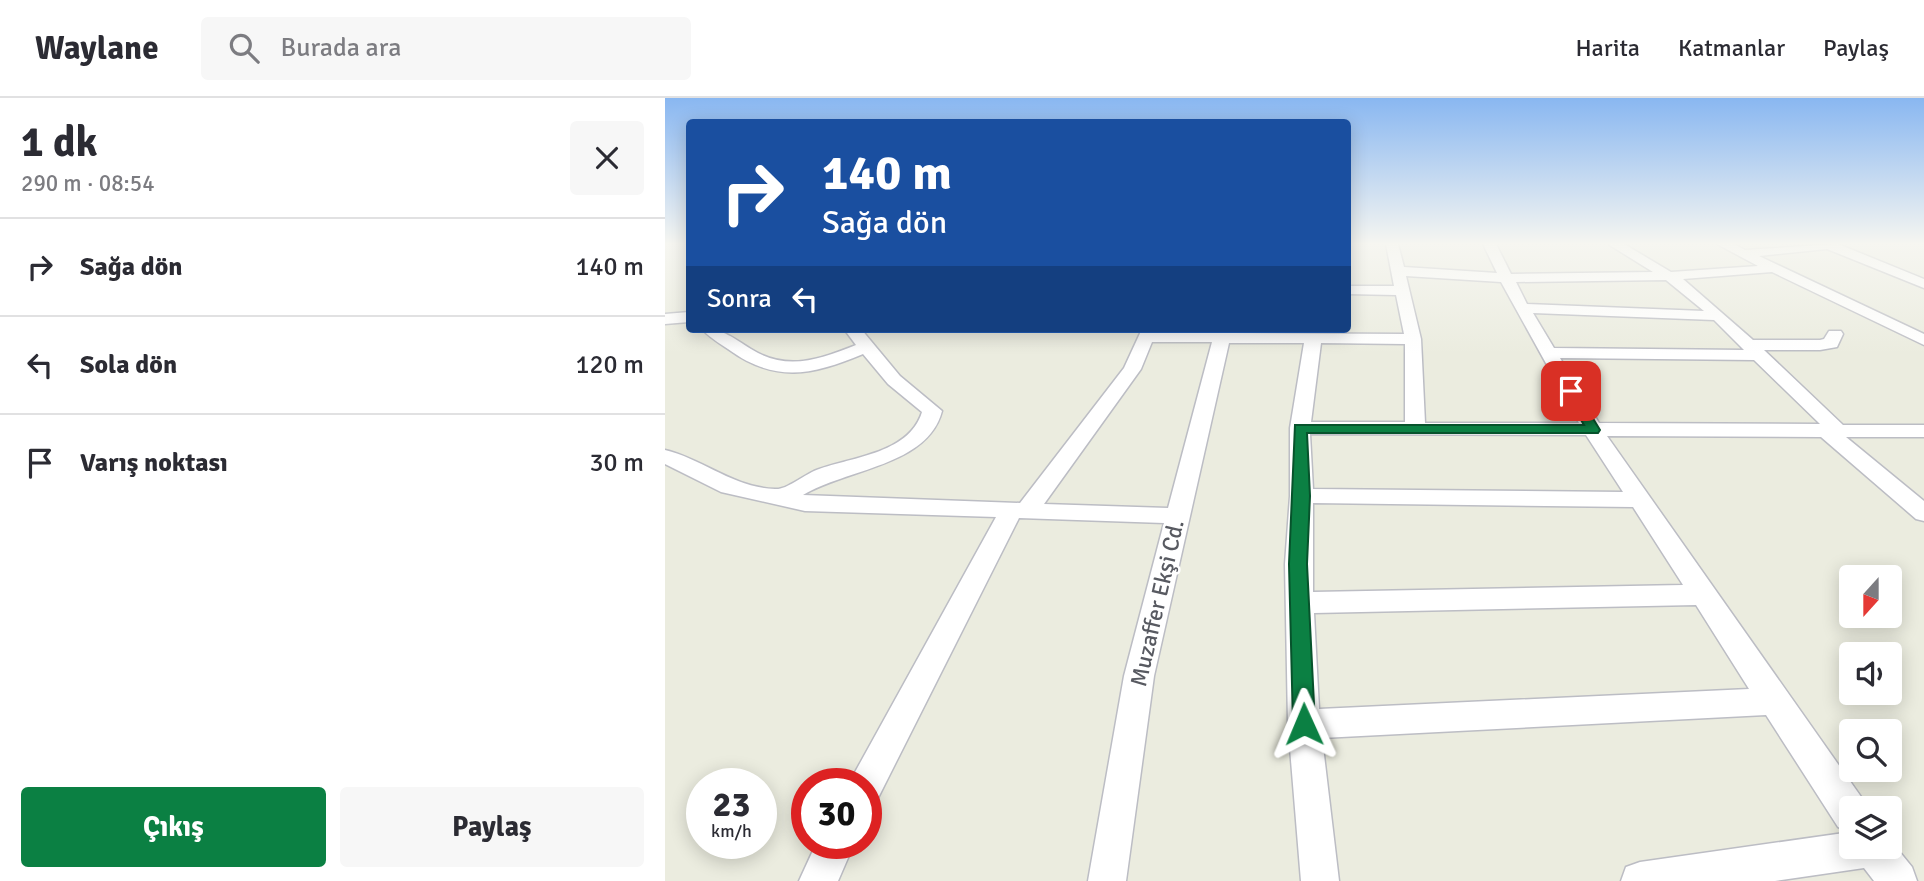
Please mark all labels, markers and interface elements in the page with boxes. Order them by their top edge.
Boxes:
search box [201,17,691,80]
text: Waylane [35,28,159,69]
icon: search [225,29,263,67]
text: Burada ara [281,32,401,64]
text: Harita [1575,33,1640,63]
text: Katmanlar [1678,33,1785,63]
text: Paylaş [1823,33,1889,63]
text: 1 dk [21,117,98,168]
button: close [570,121,644,195]
text: 140 m [822,143,952,203]
icon: right [707,147,798,238]
text: 290 m · 08:54 [21,169,155,198]
text: Sağa dön [822,203,947,242]
icon: right [21,248,59,286]
text: Sağa dön [80,251,183,283]
text: 140 m [575,251,644,283]
icon: left [786,280,824,318]
text: Sonra [707,283,772,315]
icon: left [21,346,59,384]
text: Sola dön [80,349,177,381]
text: 120 m [575,349,644,381]
pin [1541,361,1601,421]
icon: arrive [1552,372,1590,410]
icon: arrive [21,444,59,482]
text: Varış noktası [80,447,228,479]
text: 30 m [589,447,644,479]
street label: Muzaffer Ekşi Cd. [1124,517,1191,689]
north arrow [1839,565,1902,628]
map controls [1839,565,1902,859]
button: sound [1839,642,1902,705]
position arrow [1267,687,1341,761]
button: search [1839,719,1902,782]
speed limit sign: 30 [791,768,882,859]
text: 23 [713,783,750,826]
button: Çıkış [21,787,326,867]
button: Paylaş [340,787,644,867]
button: layers [1839,796,1902,859]
text: km/h [711,820,752,842]

